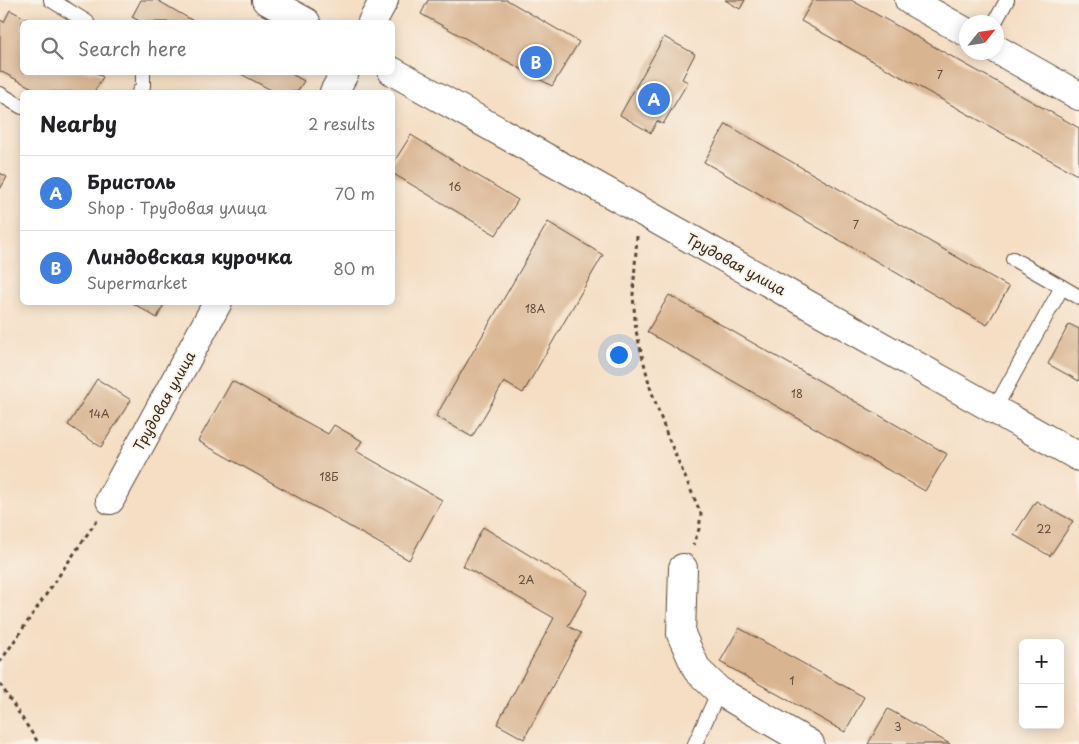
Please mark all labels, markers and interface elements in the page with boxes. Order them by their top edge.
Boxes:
north arrow [959,15,1004,60]
search box [20,20,395,75]
icon: search [38,34,66,62]
text: Search here [78,34,187,62]
pin: B [520,43,552,81]
house number: 7 [937,66,943,83]
pin: A [638,80,670,118]
text: Nearby [40,107,117,139]
text: 2 results [308,111,375,135]
text: Бристоль [87,167,176,195]
house number: 16 [449,178,462,195]
text: A [50,181,62,205]
text: 70 m [335,181,375,205]
text: Shop · Трудовая улица [87,195,267,219]
house number: 7 [853,216,859,233]
street label: Трудовая улица [682,228,790,300]
text: Линдовская курочка [87,242,292,270]
text: B [51,256,61,280]
text: 80 m [333,256,375,280]
text: Supermarket [87,270,187,294]
house number: 18А [525,300,546,317]
your location [606,342,632,368]
street label: Трудовая улица [128,347,200,455]
house number: 18 [791,385,803,402]
house number: 14А [89,405,110,422]
house number: 18Б [320,468,338,485]
house number: 22 [1037,520,1051,537]
house number: 2А [518,571,535,588]
map controls [1019,639,1064,729]
button: + [1019,639,1064,684]
house number: 1 [790,672,795,689]
button: − [1019,684,1064,729]
house number: 3 [894,718,902,735]

